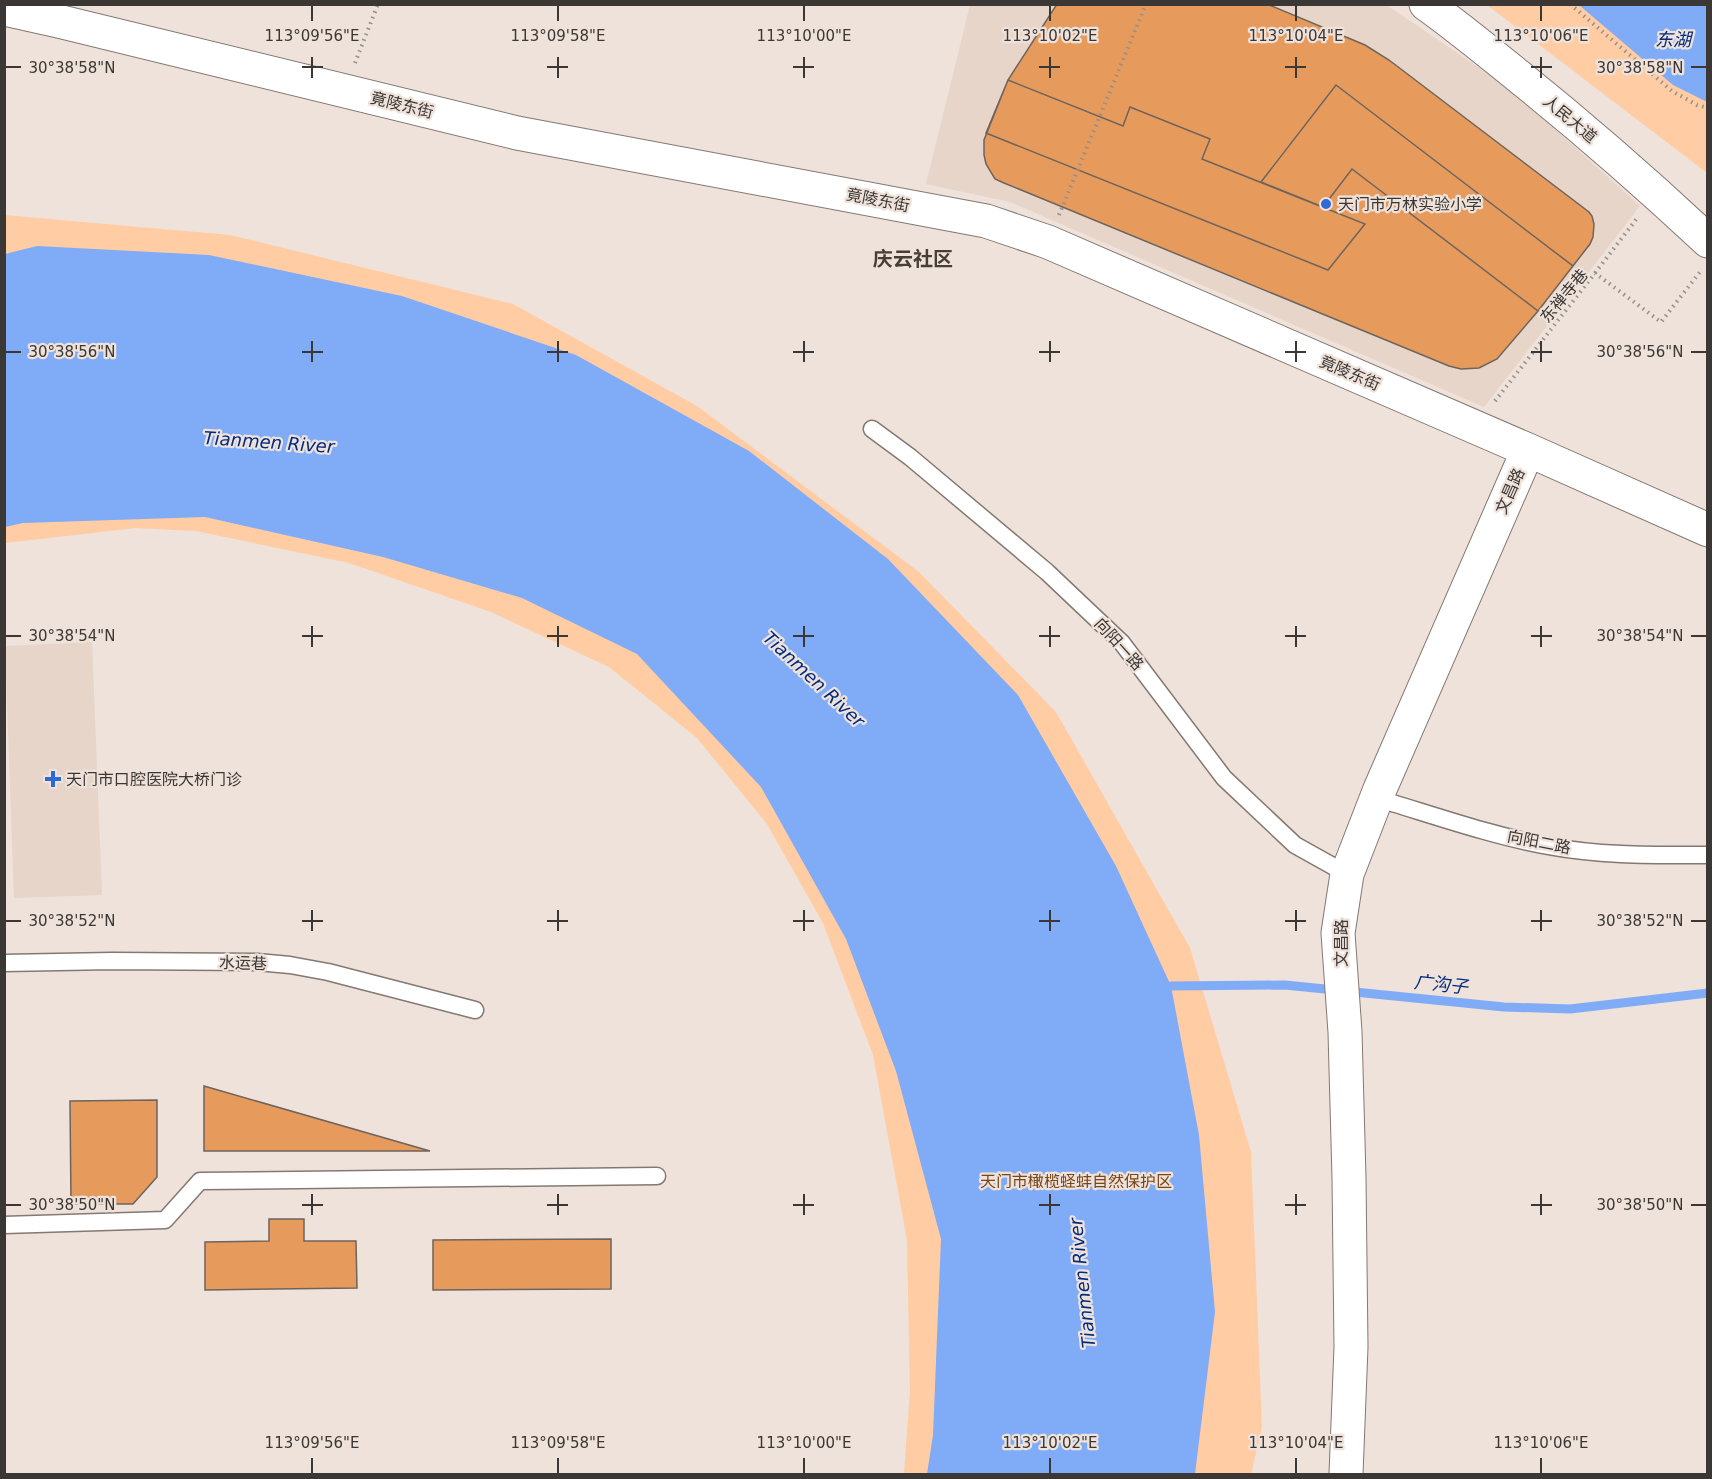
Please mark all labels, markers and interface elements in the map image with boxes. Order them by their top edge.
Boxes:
text: 113°09'56"E [265,27,359,45]
text: 113°09'58"E [511,27,605,45]
text: 113°10'00"E [757,27,851,45]
text: 113°10'02"E [1003,27,1097,45]
text: 113°10'04"E [1249,27,1343,45]
text: 113°10'06"E [1494,27,1588,45]
water label: 东湖 [1655,29,1694,50]
text: 30°38'58"N [28,59,116,77]
text: 30°38'58"N [1596,59,1684,77]
street label: 竟陵东街 [369,88,435,122]
street label: 人民大道 [1539,91,1601,147]
street label: 竟陵东街 [845,185,911,215]
place label: 天门市万林实验小学 [1338,195,1482,214]
marker: 天门市万林实验小学 [1319,197,1333,211]
district label: 庆云社区 [873,247,953,271]
street label: 东禅寺巷 [1536,265,1592,327]
text: 30°38'56"N [28,343,116,361]
text: 30°38'56"N [1596,343,1684,361]
street label: 竟陵东街 [1317,352,1383,394]
water label: Tianmen River [203,427,337,457]
street label: 文昌路 [1492,465,1528,517]
street label: 向阳一路 [1091,614,1147,674]
text: 30°38'54"N [28,627,116,645]
water label: Tianmen River [759,627,870,732]
text: 30°38'54"N [1596,627,1684,645]
marker: 天门市口腔医院大桥门诊 [44,770,62,788]
place label: 天门市口腔医院大桥门诊 [66,770,242,789]
street label: 向阳二路 [1506,827,1572,857]
text: 30°38'52"N [28,912,116,930]
text: 30°38'52"N [1596,912,1684,930]
street label: 文昌路 [1332,919,1351,967]
street label: 水运巷 [219,953,267,973]
water label: 广沟子 [1413,971,1471,997]
park label: 天门市橄榄蛏蚌自然保护区 [980,1172,1172,1191]
text: 30°38'50"N [28,1196,116,1214]
text: 30°38'50"N [1596,1196,1684,1214]
water label: Tianmen River [1065,1215,1099,1349]
text: 113°09'56"E [265,1434,359,1452]
text: 113°09'58"E [511,1434,605,1452]
text: 113°10'00"E [757,1434,851,1452]
text: 113°10'02"E [1003,1434,1097,1452]
text: 113°10'04"E [1249,1434,1343,1452]
text: 113°10'06"E [1494,1434,1588,1452]

